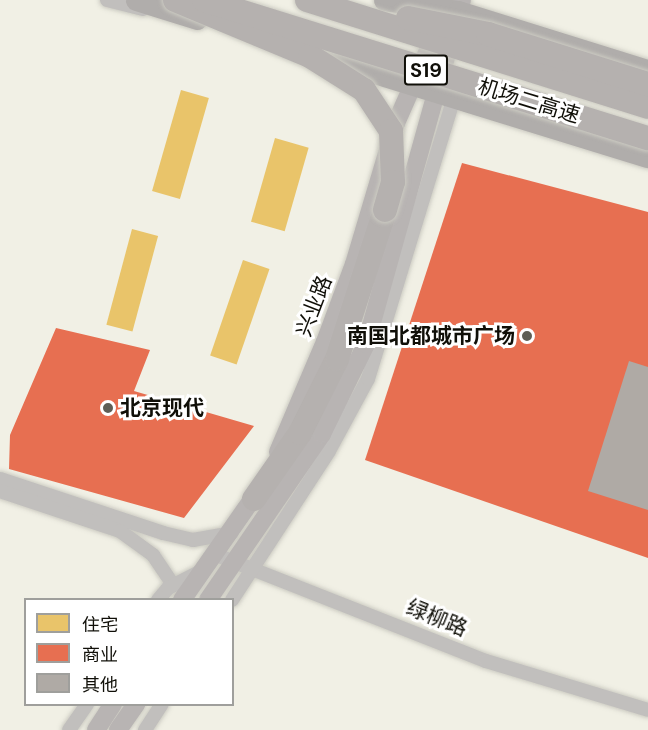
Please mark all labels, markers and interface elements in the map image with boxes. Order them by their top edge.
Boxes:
road number: S19 [404,53,448,87]
street label: 机场二高速 [475,74,583,128]
street label: 兴业路 [291,272,337,340]
place label: 南国北都城市广场 [347,323,515,349]
marker: 南国北都城市广场 [520,329,534,343]
place label: 北京现代 [120,395,204,421]
marker: 北京现代 [101,401,115,415]
street label: 绿柳路 [403,595,471,641]
legend [24,598,234,706]
text: 住宅 [82,613,118,637]
text: 商业 [82,643,118,667]
text: 其他 [82,673,118,697]

